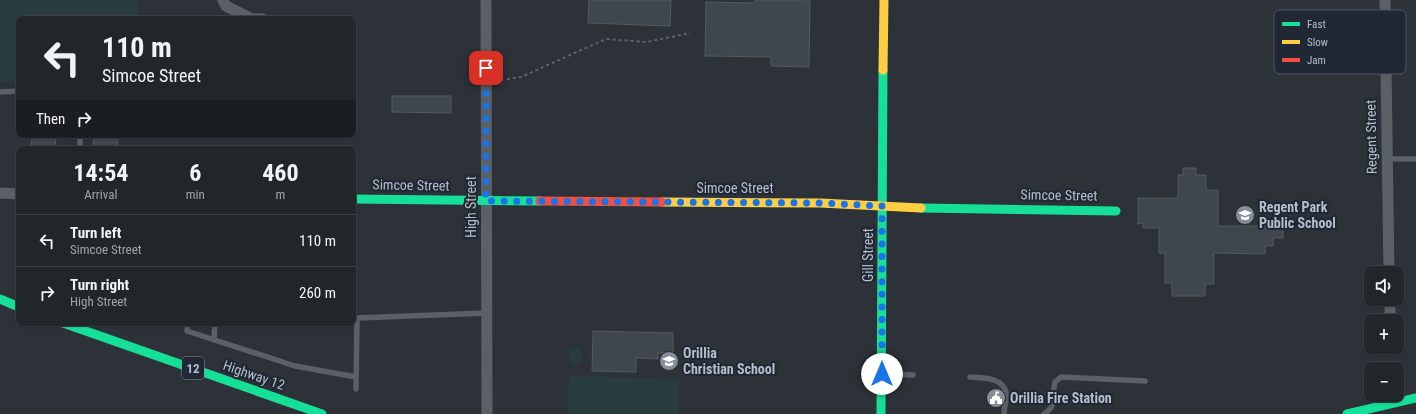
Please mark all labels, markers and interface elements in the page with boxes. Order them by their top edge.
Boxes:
legend [1274,10,1406,74]
text: Fast [1307,18,1326,31]
text: 110 m [102,31,172,64]
icon: left [36,32,88,84]
text: Slow [1307,36,1328,49]
pin [469,51,503,85]
text: Jam [1307,54,1326,67]
icon: arrive [475,57,497,79]
text: Simcoe Street [102,65,201,86]
street label: Regent Street [1362,100,1380,174]
icon: right [73,108,95,130]
text: Then [36,110,65,128]
text: 14:54 [73,159,128,187]
text: 6 [189,159,201,187]
text: 460 [262,159,299,187]
street label: Simcoe Street [372,176,450,194]
street label: High Street [463,176,479,238]
street label: Simcoe Street [696,180,774,196]
street label: Simcoe Street [1020,186,1098,204]
text: Arrival [84,187,117,202]
text: min [186,187,205,202]
text: m [276,187,285,202]
place label: Regent Park Public School [1259,199,1336,231]
school or university icon: Regent Park Public School [1234,204,1256,226]
text: Turn left [70,224,121,242]
street label: Gill Street [860,228,876,282]
icon: left [36,230,58,252]
text: 110 m [299,232,336,250]
text: Simcoe Street [70,242,142,257]
map controls [1364,266,1404,402]
button: sound [1364,266,1404,306]
text: Turn right [70,276,129,294]
icon: right [36,282,58,304]
text: 260 m [299,284,336,302]
text: High Street [70,294,127,309]
button: + [1364,314,1404,354]
place label: Orillia Christian School [683,345,775,377]
school or university icon: Orillia Christian School [658,350,680,372]
position arrow [861,353,903,395]
road number: 12 [182,357,204,379]
street label: Highway 12 [221,357,287,393]
button: − [1364,362,1404,402]
public building icon: Orillia Fire Station [985,387,1007,409]
place label: Orillia Fire Station [1010,390,1112,406]

